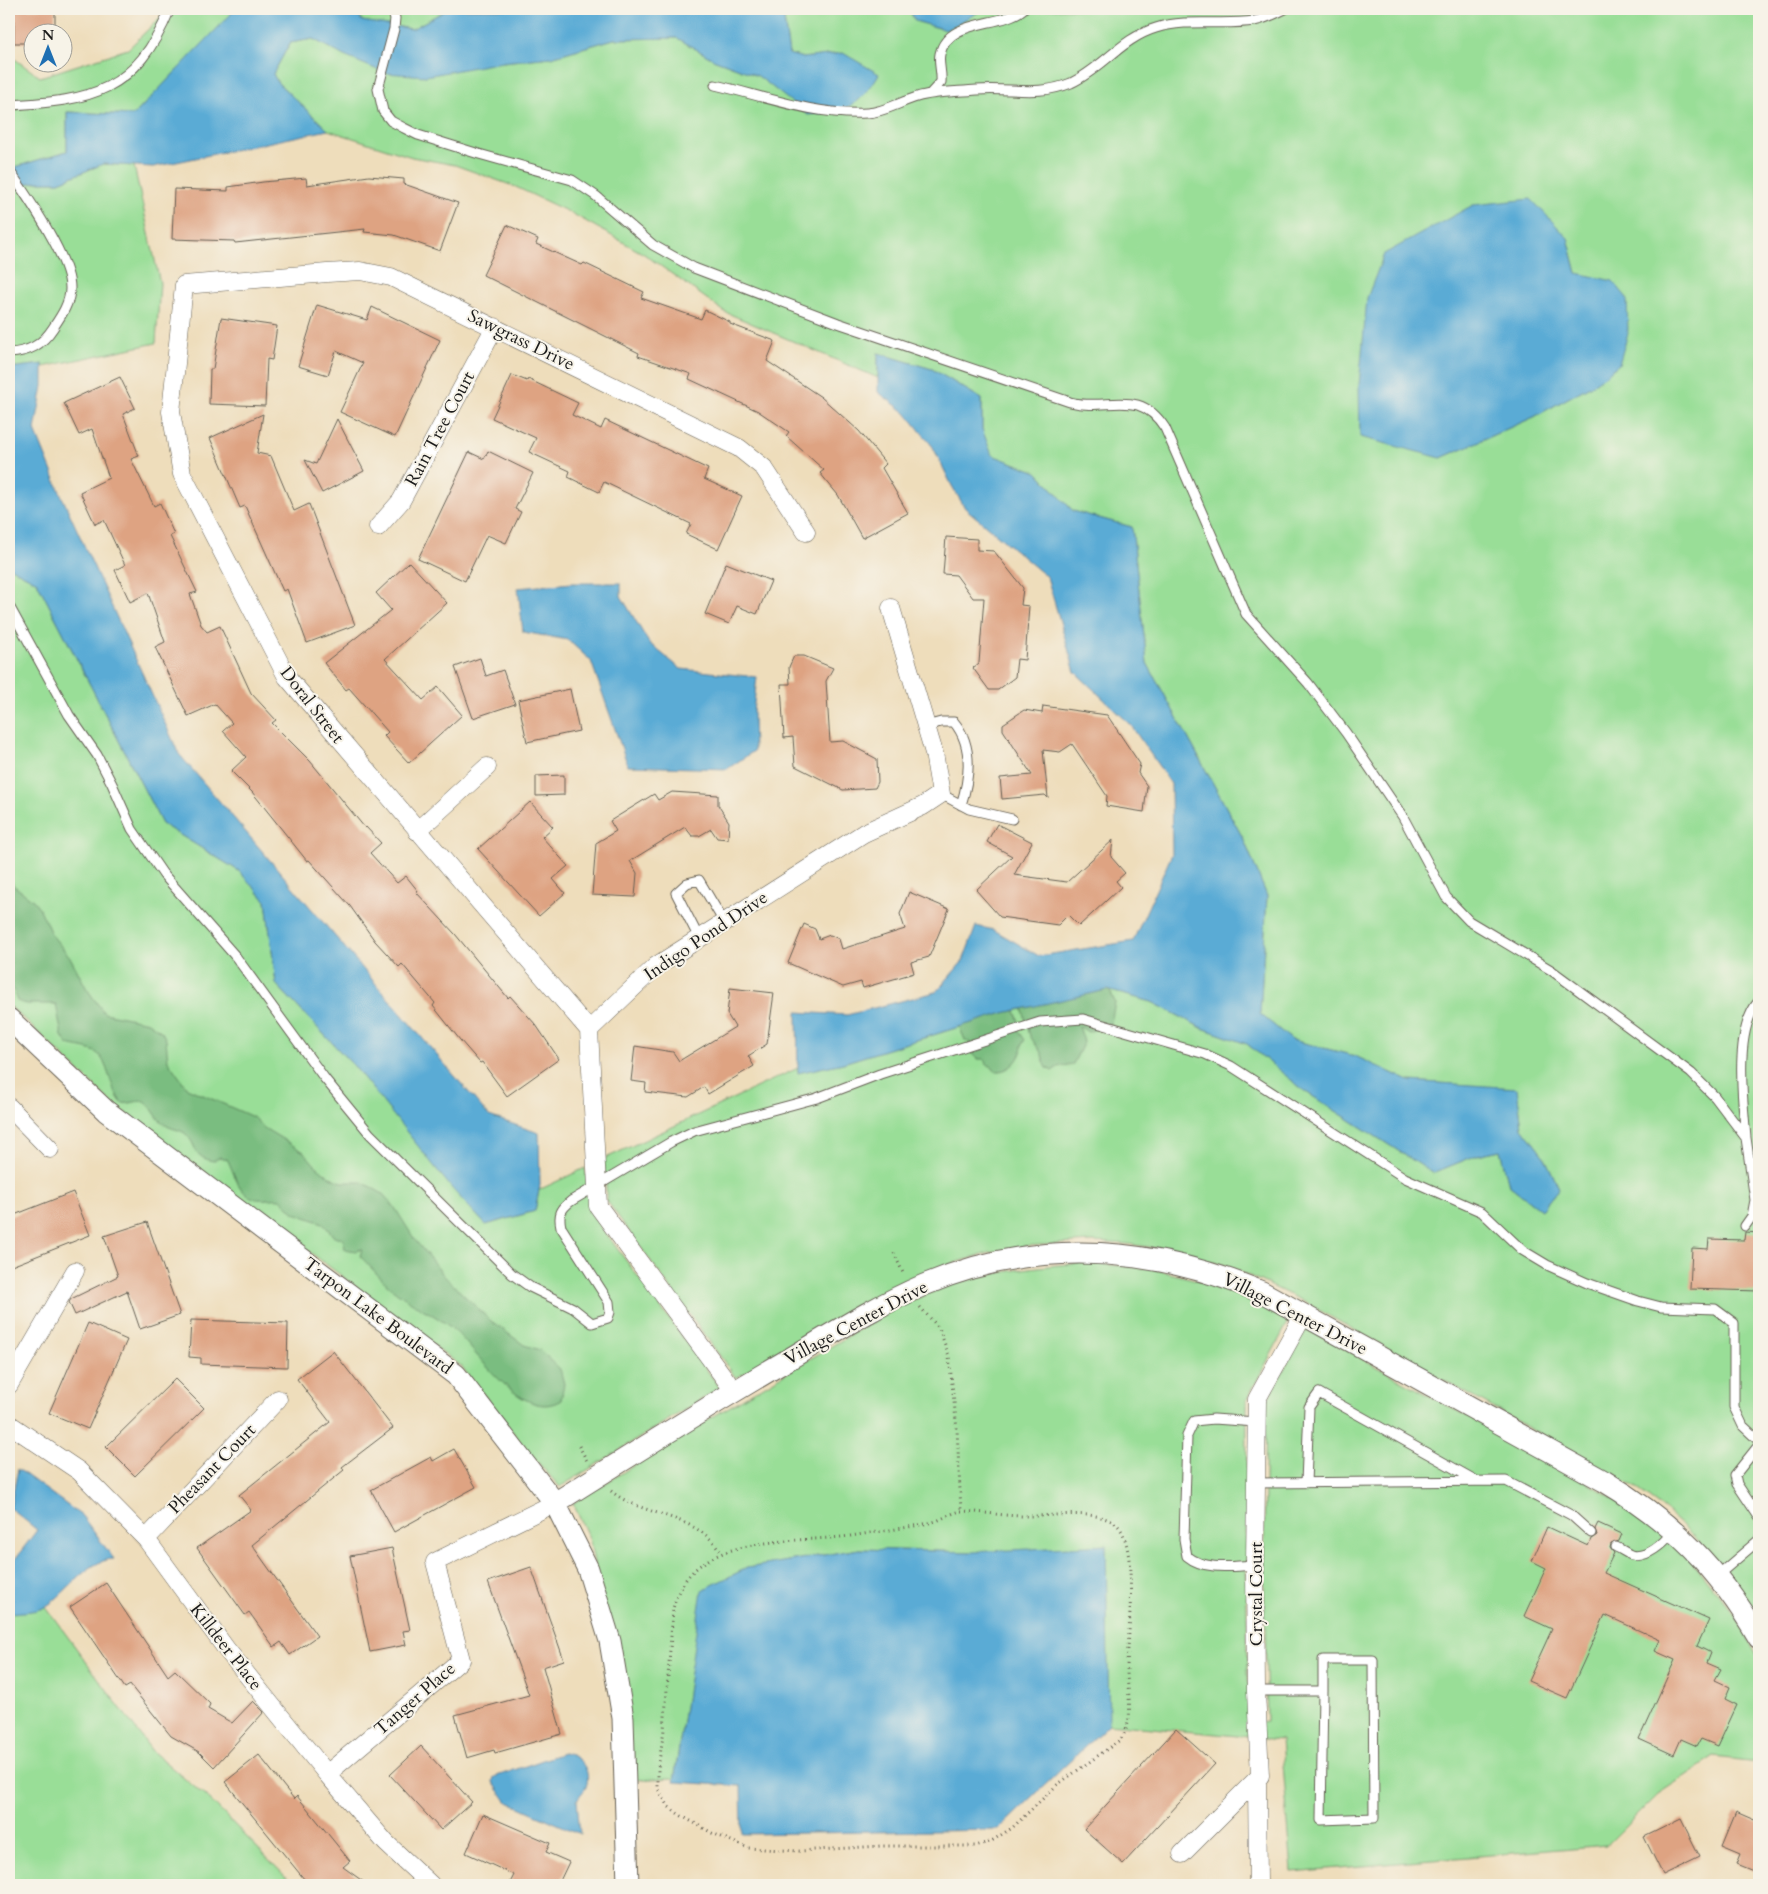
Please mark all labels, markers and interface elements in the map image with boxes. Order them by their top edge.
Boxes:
north arrow [22,22,72,72]
text: N [42,26,54,45]
street label: Sawgrass Drive [463,303,579,377]
street label: Rain Tree Court [399,367,481,491]
street label: Doral Street [274,661,350,749]
street label: Indigo Pond Drive [639,885,773,987]
street label: Tarpon Lake Boulevard [298,1252,458,1381]
street label: Village Center Drive [1218,1267,1372,1361]
street label: Village Center Drive [780,1275,932,1371]
street label: Pheasant Court [162,1418,262,1520]
street label: Crystal Court [1244,1542,1269,1646]
street label: Killdeer Place [184,1598,268,1696]
street label: Tanger Place [369,1657,461,1741]

